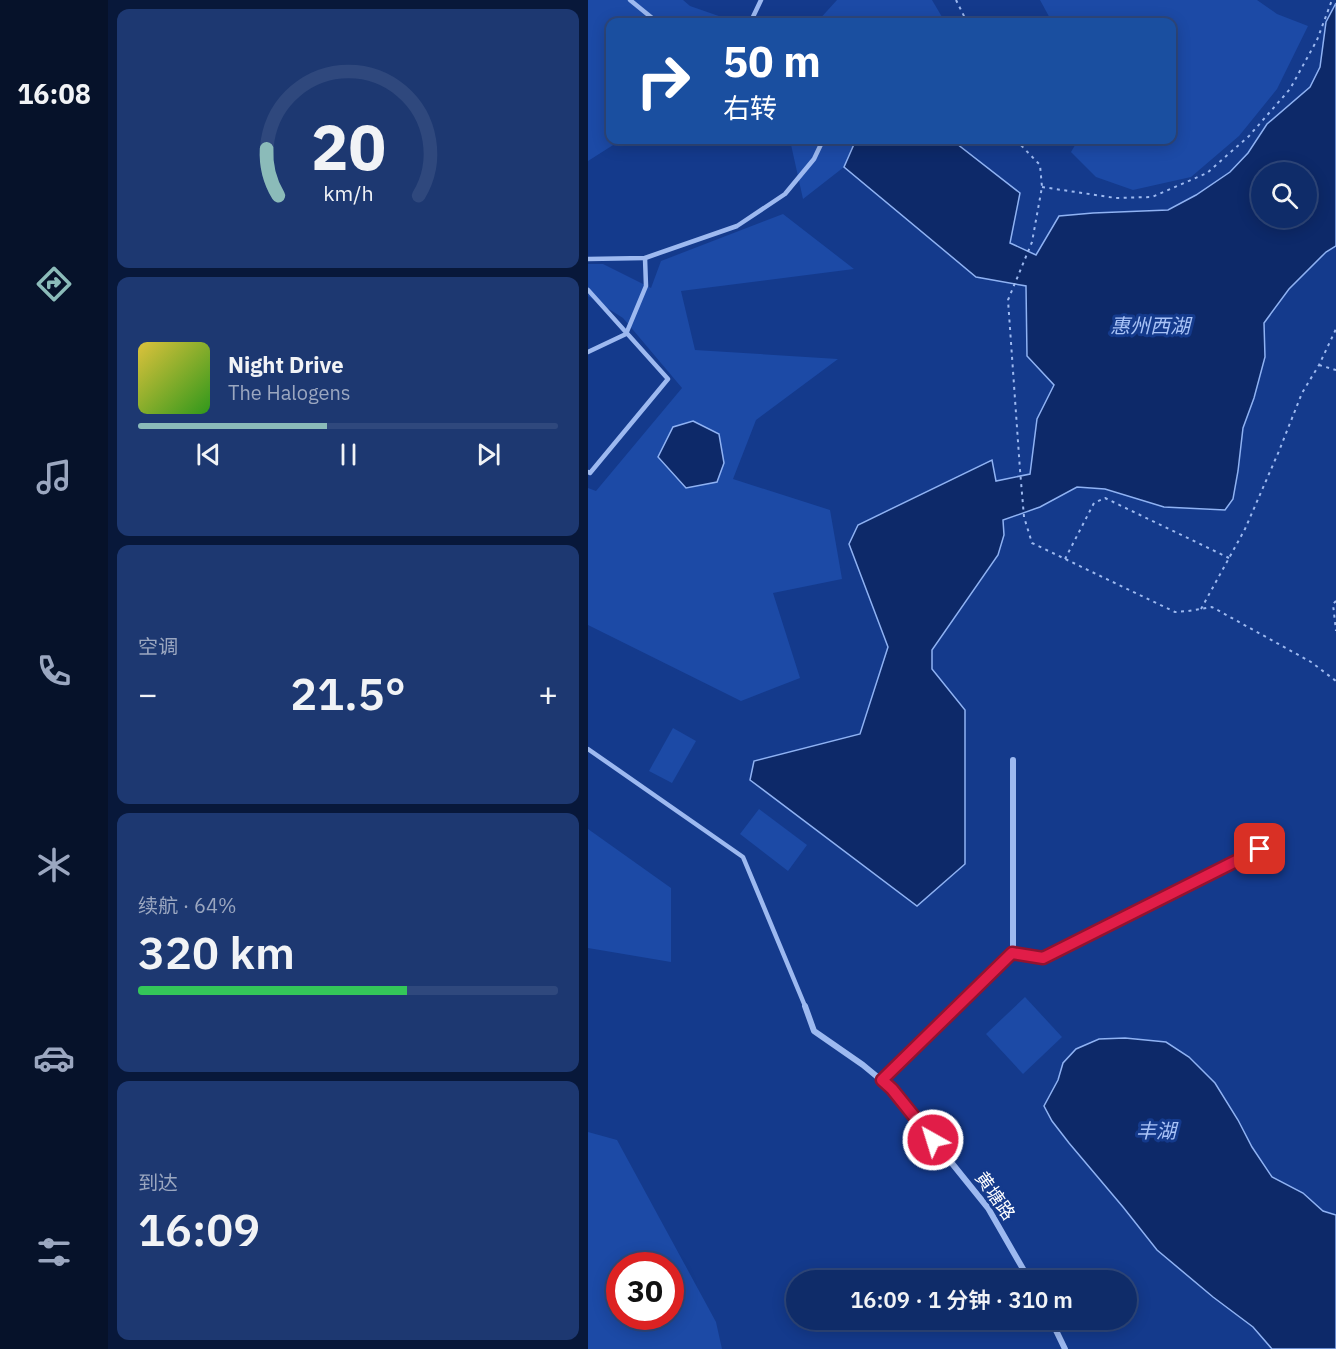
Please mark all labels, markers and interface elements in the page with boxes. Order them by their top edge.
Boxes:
text: 50 m [723,34,821,89]
icon: right [624,42,702,120]
text: 16:08 [17,76,91,111]
text: 右转 [723,90,777,125]
text: 20 [311,106,385,187]
map controls [1251,162,1317,228]
button: search [1251,162,1317,228]
text: km/h [323,179,373,207]
icon: directions [33,263,75,305]
water label: 惠州西湖 [1110,312,1193,339]
text: Night Drive [228,350,344,379]
text: The Halogens [228,379,350,406]
icon: previous [192,438,225,471]
icon: pause [332,438,365,471]
icon: next [472,438,505,471]
icon: music [33,456,75,498]
text: 空调 [138,633,178,660]
icon: phone [33,650,75,692]
text: 21.5° [290,664,406,722]
text: − [138,672,158,715]
text: + [538,672,558,715]
pin [1234,823,1285,874]
icon: arrive [1243,832,1276,865]
icon: climate [33,844,75,886]
text: 续航 · 64% [138,892,237,919]
text: 320 km [138,923,295,981]
icon: car [33,1037,75,1079]
position arrow [901,1108,965,1172]
water label: 丰湖 [1136,1117,1179,1144]
street label: 黄塘路 [971,1167,1020,1224]
text: 到达 [138,1169,178,1196]
text: 16:09 [138,1200,260,1258]
icon: filters [33,1231,75,1273]
speed limit sign: 30 [606,1252,684,1330]
text: 16:09 · 1 分钟 · 310 m [850,1285,1073,1314]

